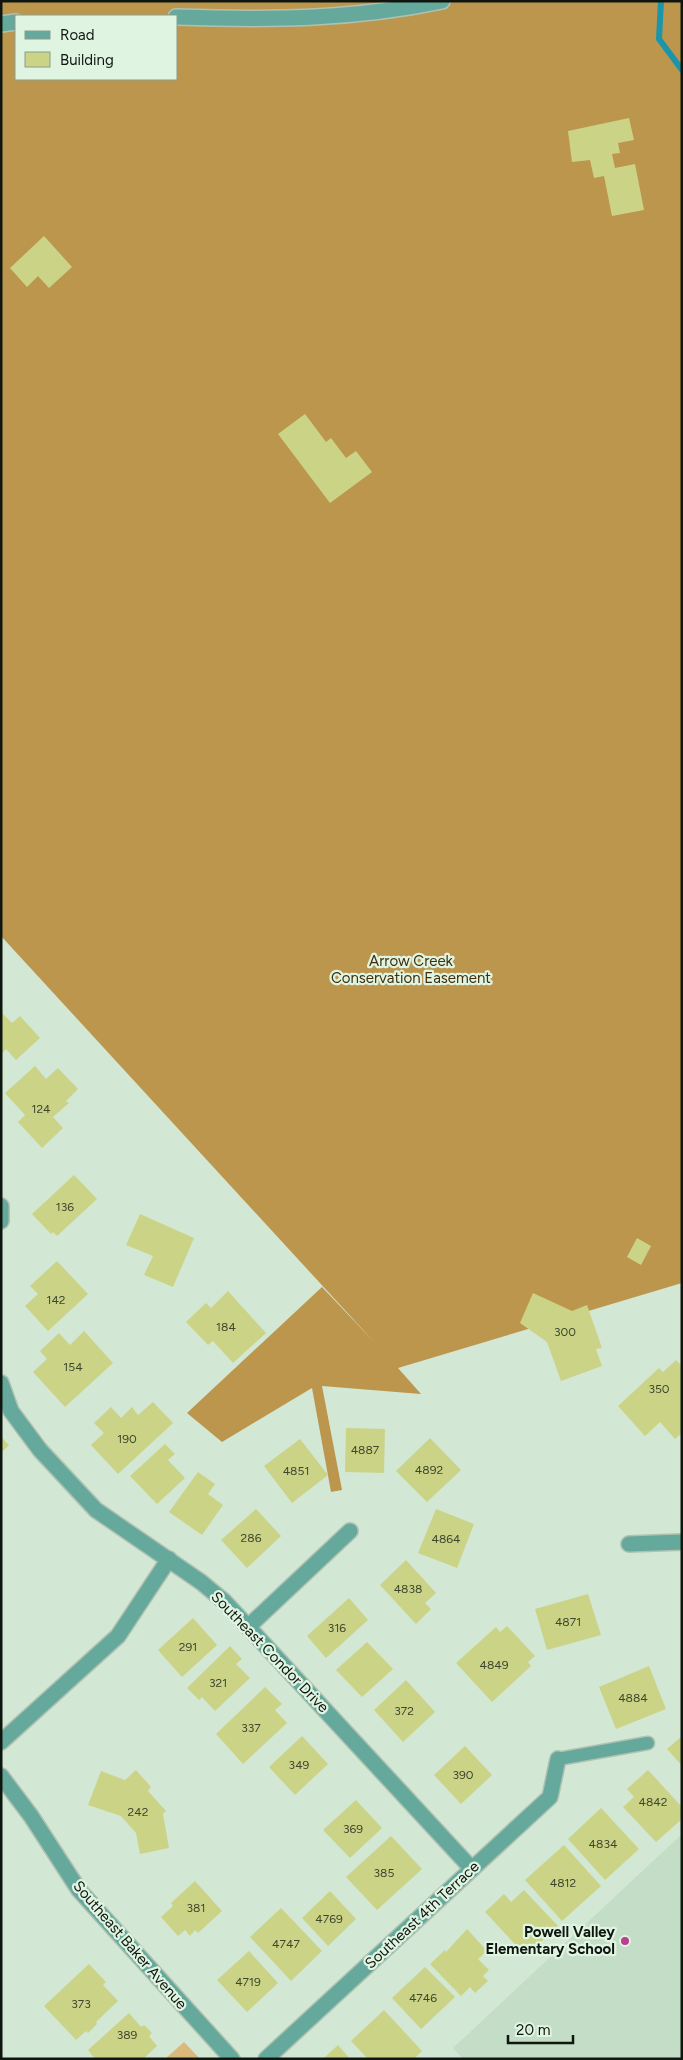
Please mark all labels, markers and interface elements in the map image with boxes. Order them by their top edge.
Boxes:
legend [15,15,178,80]
text: Road [60,26,95,44]
text: Building [60,51,114,69]
park label: Arrow Creek Conservation Easement [331,952,491,987]
house number: 124 [31,1102,51,1116]
house number: 136 [56,1200,74,1214]
house number: 142 [46,1293,66,1307]
house number: 184 [216,1320,236,1334]
house number: 300 [554,1325,576,1339]
house number: 154 [63,1360,83,1374]
house number: 350 [648,1382,670,1396]
house number: 190 [117,1432,137,1446]
house number: 4887 [351,1443,380,1457]
house number: 4892 [415,1463,443,1477]
house number: 4851 [283,1464,309,1478]
house number: 286 [241,1531,262,1545]
house number: 4864 [431,1532,461,1546]
house number: 4838 [394,1582,422,1596]
street label: Southeast Condor Drive [207,1588,333,1716]
house number: 4871 [555,1615,581,1629]
house number: 316 [328,1621,346,1635]
house number: 291 [179,1640,197,1654]
house number: 4849 [479,1658,509,1672]
house number: 321 [209,1676,227,1690]
house number: 4884 [618,1691,648,1705]
house number: 372 [394,1704,414,1718]
house number: 337 [241,1721,261,1735]
house number: 349 [289,1758,310,1772]
house number: 390 [452,1768,474,1782]
house number: 4842 [639,1795,667,1809]
house number: 242 [128,1805,148,1819]
house number: 369 [343,1822,363,1836]
house number: 4834 [589,1837,618,1851]
street label: Southeast 4th Terrace [361,1858,483,1972]
house number: 385 [374,1866,394,1880]
house number: 4812 [550,1876,576,1890]
street label: Southeast Baker Avenue [69,1877,191,2013]
house number: 381 [187,1901,205,1915]
house number: 4769 [315,1912,343,1926]
place label: Powell Valley Elementary School [486,1923,615,1958]
marker: Powell Valley Elementary School [619,1935,631,1947]
house number: 4747 [272,1937,300,1951]
house number: 4719 [235,1975,261,1989]
house number: 4746 [409,1991,437,2005]
house number: 373 [71,1997,91,2011]
scale bar [508,2012,573,2044]
text: 20 m [516,2021,550,2039]
house number: 389 [117,2028,138,2042]

